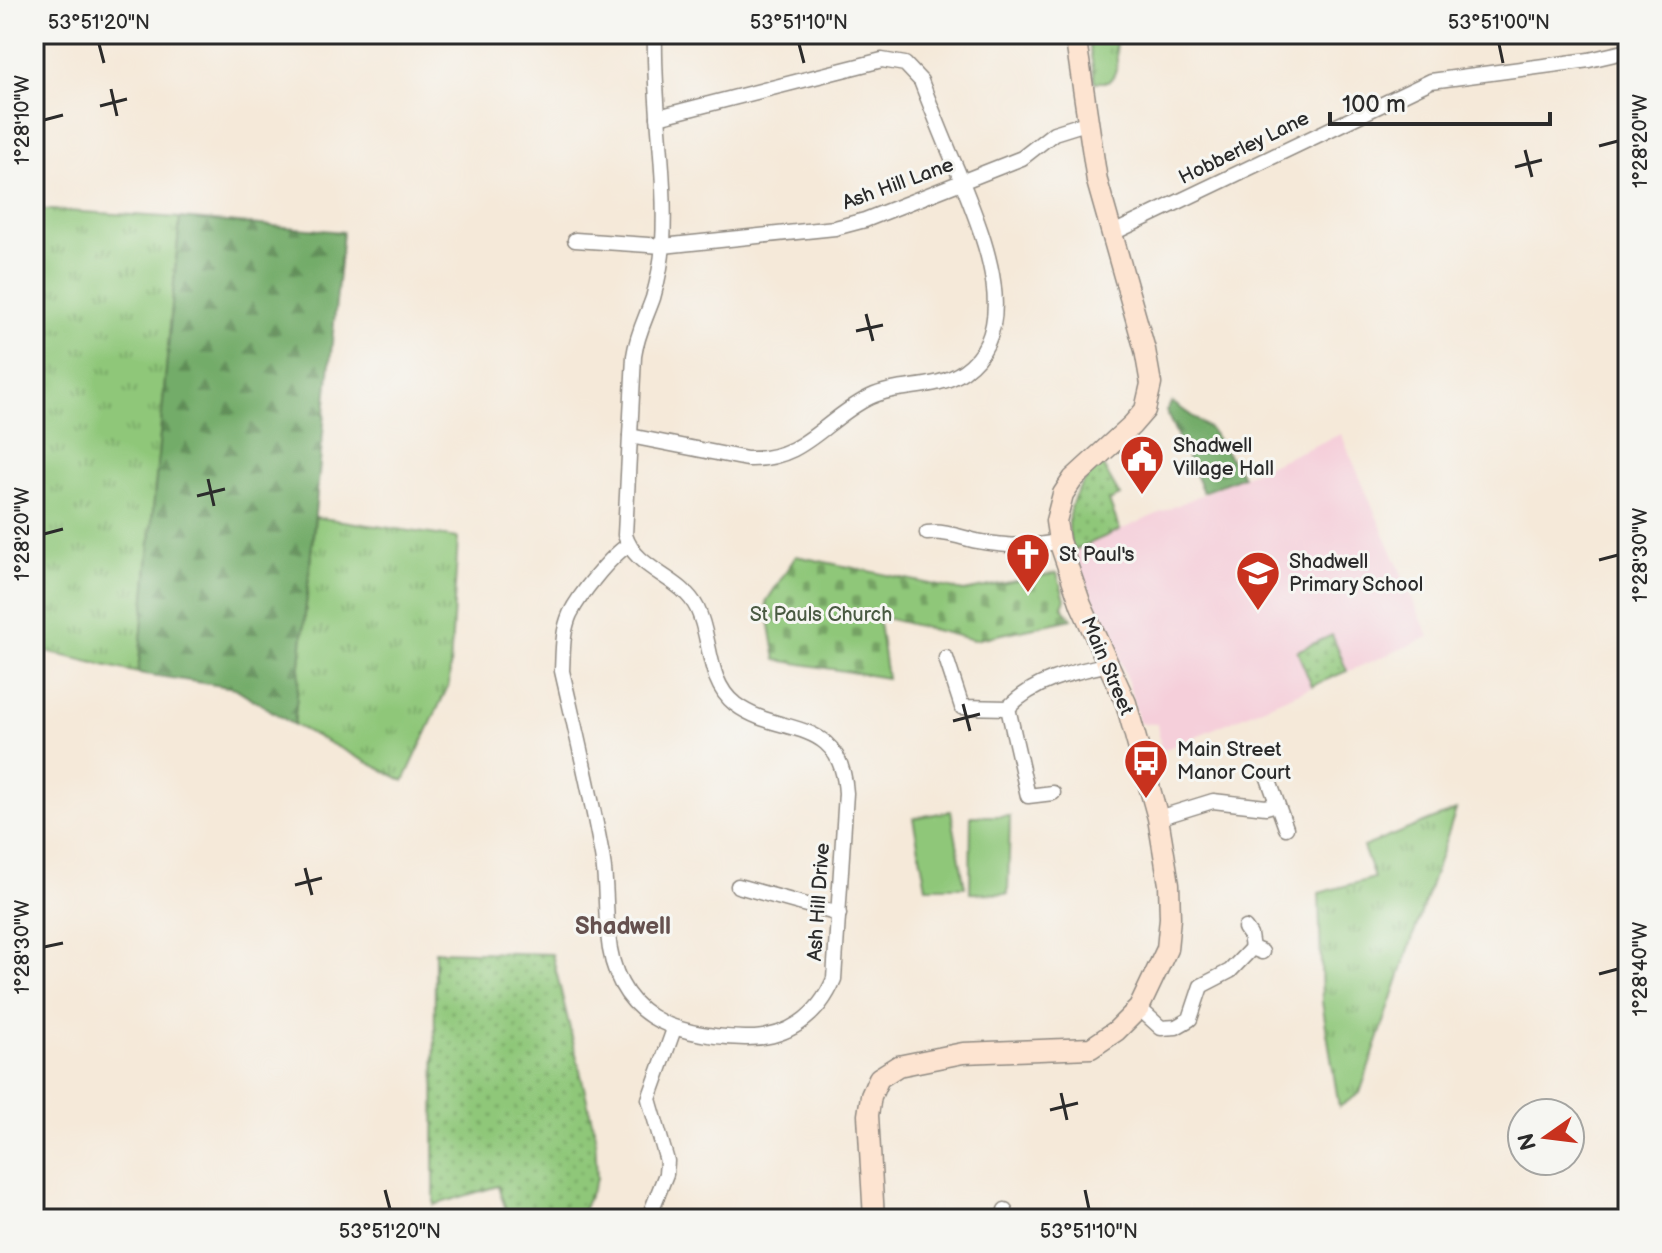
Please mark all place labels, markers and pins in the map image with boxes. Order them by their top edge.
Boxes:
public building icon: Shadwell Village Hall [1118,433,1166,496]
place label: Shadwell Village Hall [1173,434,1274,481]
church icon: St Paul's [1004,531,1052,594]
place label: St Paul's [1059,543,1134,567]
school or university icon: Shadwell Primary School [1234,549,1282,612]
place label: Shadwell Primary School [1289,550,1423,597]
bus stop icon: Main Street Manor Court [1122,737,1170,800]
place label: Main Street Manor Court [1177,738,1291,785]

